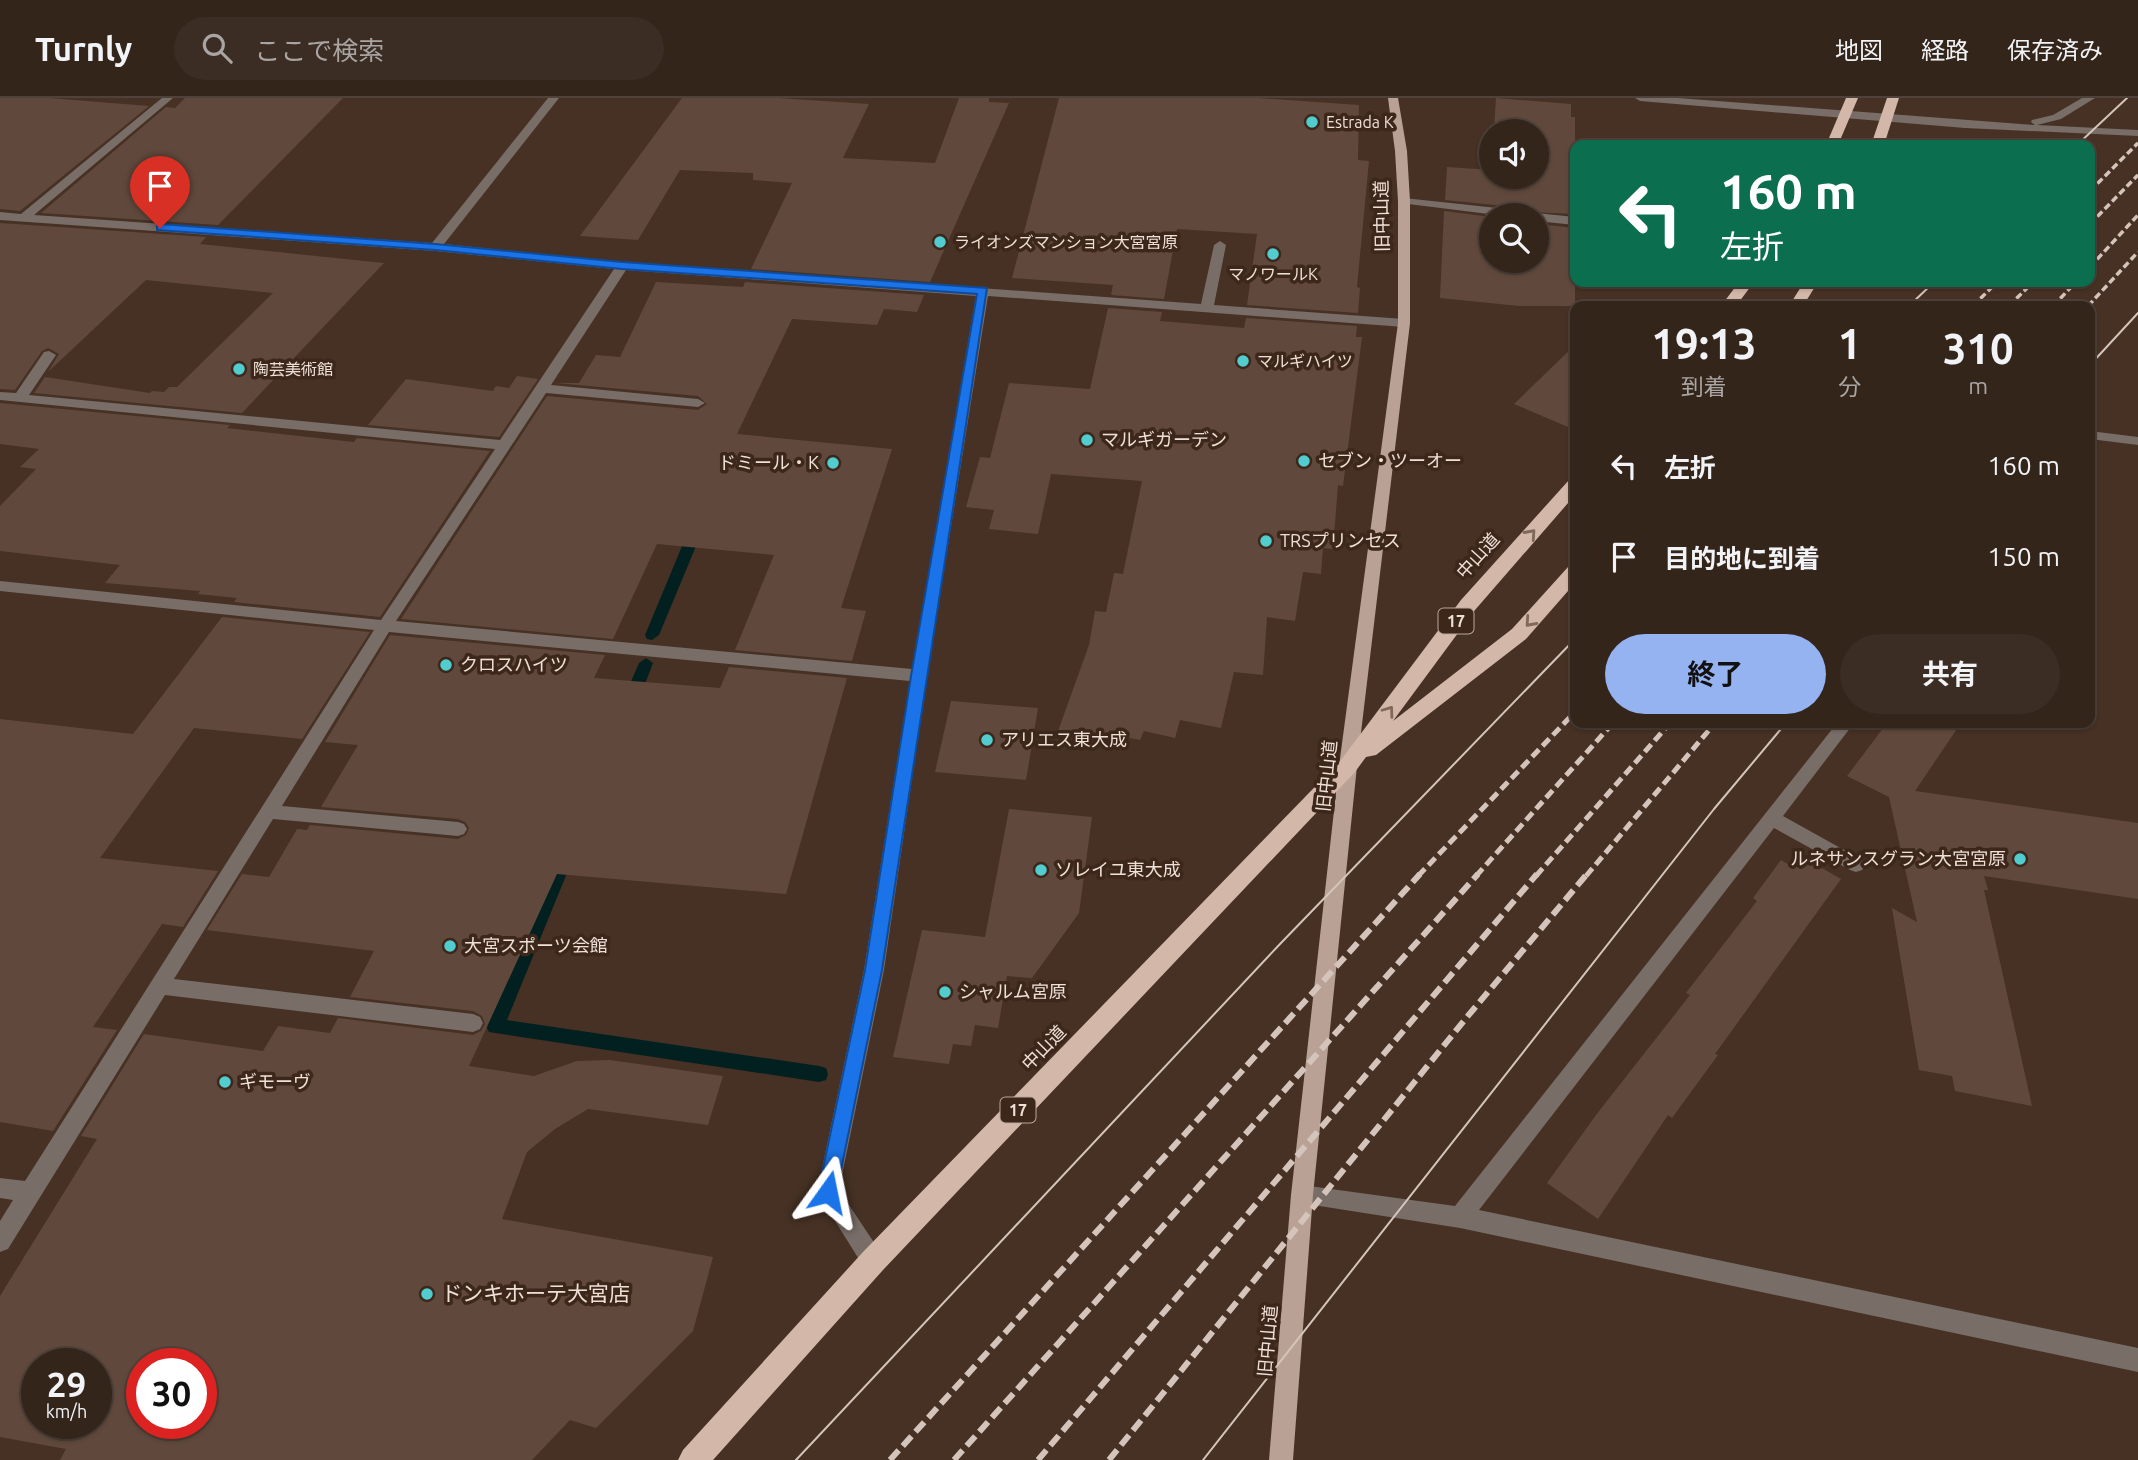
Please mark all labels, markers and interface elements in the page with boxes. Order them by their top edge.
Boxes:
search box [174,17,664,80]
icon: search [198,29,236,67]
text: Turnly [35,30,132,67]
text: ここで検索 [254,36,384,65]
text: 地図 [1835,37,1883,64]
text: 経路 [1921,37,1969,64]
text: 保存済み [2007,37,2103,64]
place label: Estrada K [1326,113,1394,131]
marker: Estrada K [1304,114,1320,130]
map controls [1479,119,1549,273]
button: sound [1479,119,1549,189]
pin [130,156,190,228]
text: 160 m [1720,163,1857,218]
icon: arrive [141,167,179,205]
icon: left [1605,168,1696,259]
street label: 旧中山道 [1370,180,1392,252]
button: search [1479,203,1549,273]
text: 左折 [1720,228,1784,264]
place label: ライオンズマンション大宮宮原 [954,233,1178,251]
marker: ライオンズマンション大宮宮原 [932,234,948,250]
marker: マノワールK [1265,246,1281,262]
place label: マノワールK [1228,265,1318,283]
text: 19:13 [1651,320,1756,367]
text: 1 [1838,320,1861,367]
text: 310 [1943,325,2014,372]
place label: マルギハイツ [1257,352,1353,370]
marker: マルギハイツ [1235,353,1251,369]
place label: 陶芸美術館 [253,360,333,378]
marker: 陶芸美術館 [231,361,247,377]
text: m [1968,373,1988,398]
text: 到着 [1681,374,1727,399]
text: 分 [1838,374,1861,399]
place label: マルギガーデン [1101,429,1227,449]
marker: マルギガーデン [1079,432,1095,448]
icon: left [1605,447,1643,485]
place label: セブン・ツーオー [1318,450,1462,470]
text: 160 m [1988,451,2060,480]
place label: ドミール・K [718,452,819,472]
marker: セブン・ツーオー [1296,453,1312,469]
text: 左折 [1664,453,1716,482]
marker: ドミール・K [825,455,841,471]
street label: 中山道 [1452,529,1503,582]
one-way arrow [1522,529,1535,542]
place label: TRSプリンセス [1280,530,1401,550]
marker: TRSプリンセス [1258,533,1274,549]
icon: arrive [1605,538,1643,576]
text: 150 m [1988,542,2060,571]
text: 目的地に到着 [1664,544,1820,573]
road number: 17 [1438,608,1474,634]
one-way arrow [1526,614,1538,627]
button: 終了 [1605,634,1826,714]
button: 共有 [1840,634,2060,714]
place label: クロスハイツ [460,654,568,674]
marker: クロスハイツ [438,657,454,673]
one-way arrow [1380,707,1393,719]
place label: アリエス東大成 [1001,729,1127,749]
marker: アリエス東大成 [979,732,995,748]
street label: 旧中山道 [1312,739,1340,813]
place label: ルネサンスグラン大宮宮原 [1790,848,2006,868]
marker: ルネサンスグラン大宮宮原 [2012,851,2028,867]
place label: ソレイユ東大成 [1055,859,1181,879]
marker: ソレイユ東大成 [1033,862,1049,878]
place label: 大宮スポーツ会館 [464,935,608,955]
marker: 大宮スポーツ会館 [442,938,458,954]
place label: シャルム宮原 [959,981,1067,1001]
marker: シャルム宮原 [937,984,953,1000]
street label: 中山道 [1017,1021,1069,1074]
place label: ギモーヴ [239,1071,311,1091]
marker: ギモーヴ [217,1074,233,1090]
road number: 17 [1000,1098,1036,1122]
position arrow [791,1155,865,1229]
place label: ドンキホーテ大宮店 [441,1281,630,1305]
marker: ドンキホーテ大宮店 [419,1286,435,1302]
street label: 旧中山道 [1254,1304,1280,1378]
speed limit sign: 30 [126,1348,217,1439]
text: 29 [47,1364,86,1404]
text: km/h [46,1401,87,1421]

